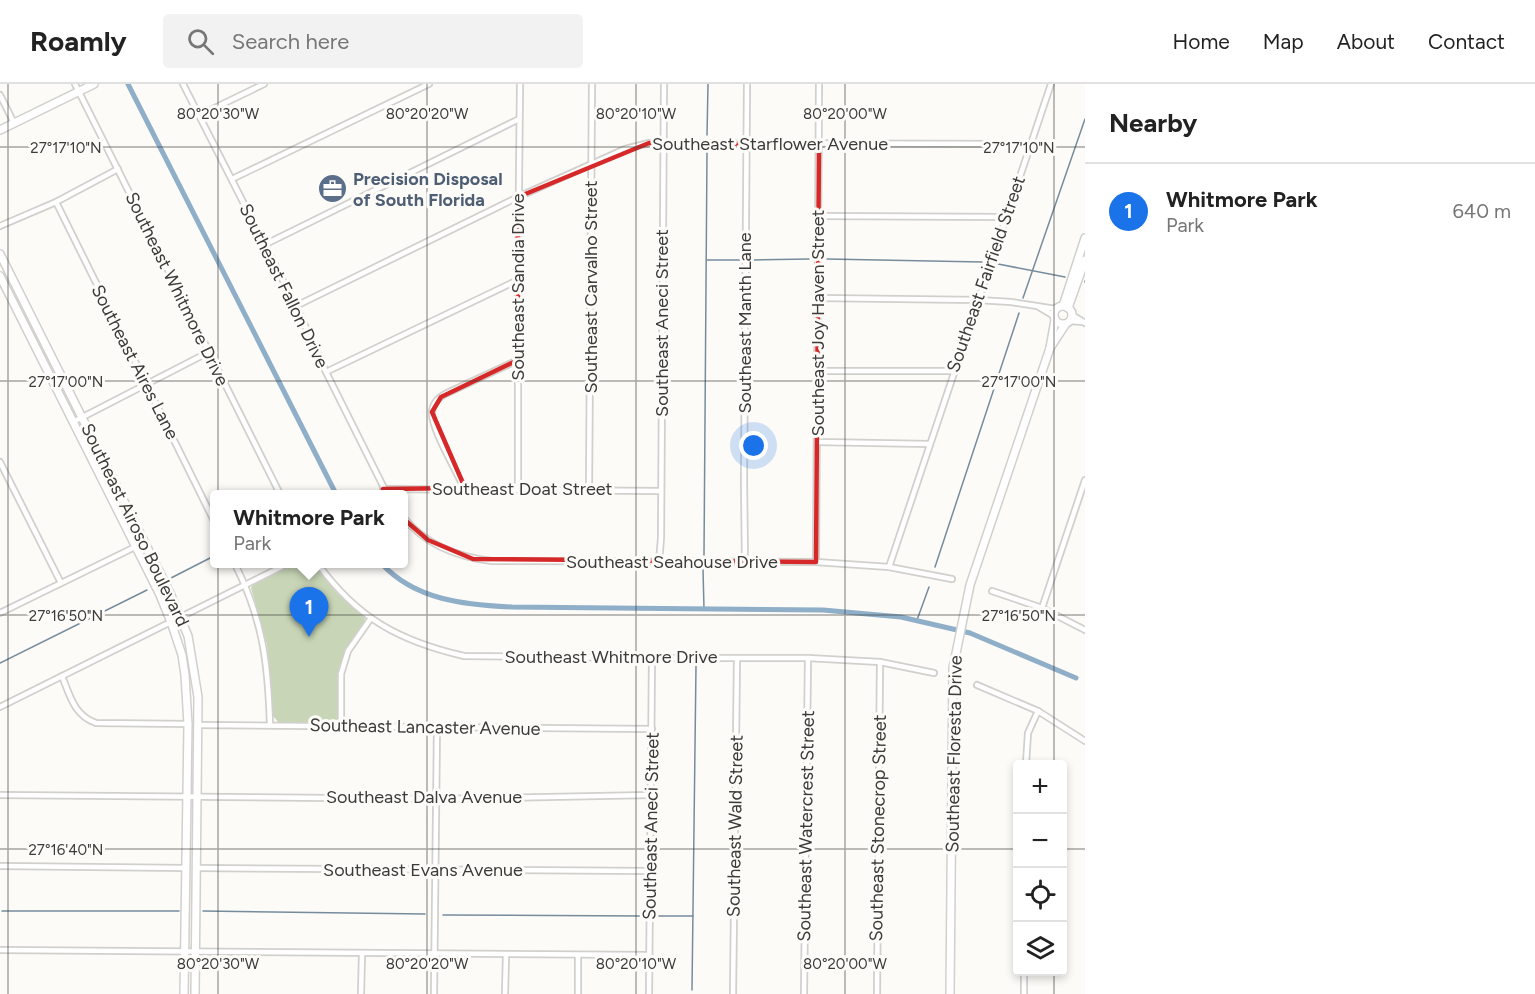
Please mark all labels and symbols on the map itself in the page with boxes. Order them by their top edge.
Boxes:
text: 80°20'30"W [177,105,260,123]
text: 80°20'20"W [386,105,469,123]
text: 80°20'10"W [596,105,677,123]
text: 80°20'00"W [803,105,887,123]
street label: Southeast Starflower Avenue [652,133,888,155]
text: 27°17'10"N [30,139,102,157]
text: 27°17'10"N [983,139,1055,157]
place label: Precision Disposal of South Florida [353,168,503,211]
office icon: Precision Disposal of South Florida [316,173,348,205]
street label: Southeast Fairfield Street [942,173,1030,375]
street label: Southeast Carvalho Street [580,180,602,393]
street label: Southeast Whitmore Drive [120,188,234,390]
street label: Southeast Sandia Drive [507,193,529,381]
street label: Southeast Fallon Drive [235,200,333,372]
street label: Southeast Joy Haven Street [807,209,829,436]
street label: Southeast Aneci Street [651,229,673,417]
street label: Southeast Manth Lane [734,232,756,414]
street label: Southeast Aires Lane [86,281,184,443]
text: 27°17'00"N [29,373,103,391]
text: 27°17'00"N [982,373,1056,391]
street label: Southeast Airoso Boulevard [76,420,194,630]
your location [739,431,768,460]
street label: Southeast Doat Street [432,478,613,500]
street label: Southeast Seahouse Drive [566,551,778,573]
pin: 1 [290,588,328,637]
text: 27°16'50"N [29,607,103,625]
text: 27°16'50"N [982,607,1056,625]
street label: Southeast Whitmore Drive [504,646,718,668]
street label: Southeast Floresta Drive [941,655,967,853]
street label: Southeast Watercrest Street [793,710,819,942]
street label: Southeast Lancaster Avenue [309,714,541,740]
street label: Southeast Stonecrop Street [865,714,891,942]
street label: Southeast Aneci Street [638,732,664,920]
street label: Southeast Wald Street [722,735,748,917]
street label: Southeast Dalva Avenue [326,786,522,808]
text: 27°16'40"N [28,841,104,859]
street label: Southeast Evans Avenue [323,859,523,881]
text: 80°20'30"W [177,955,260,973]
text: 80°20'20"W [386,955,469,973]
text: 80°20'10"W [596,955,677,973]
text: 80°20'00"W [803,955,887,973]

